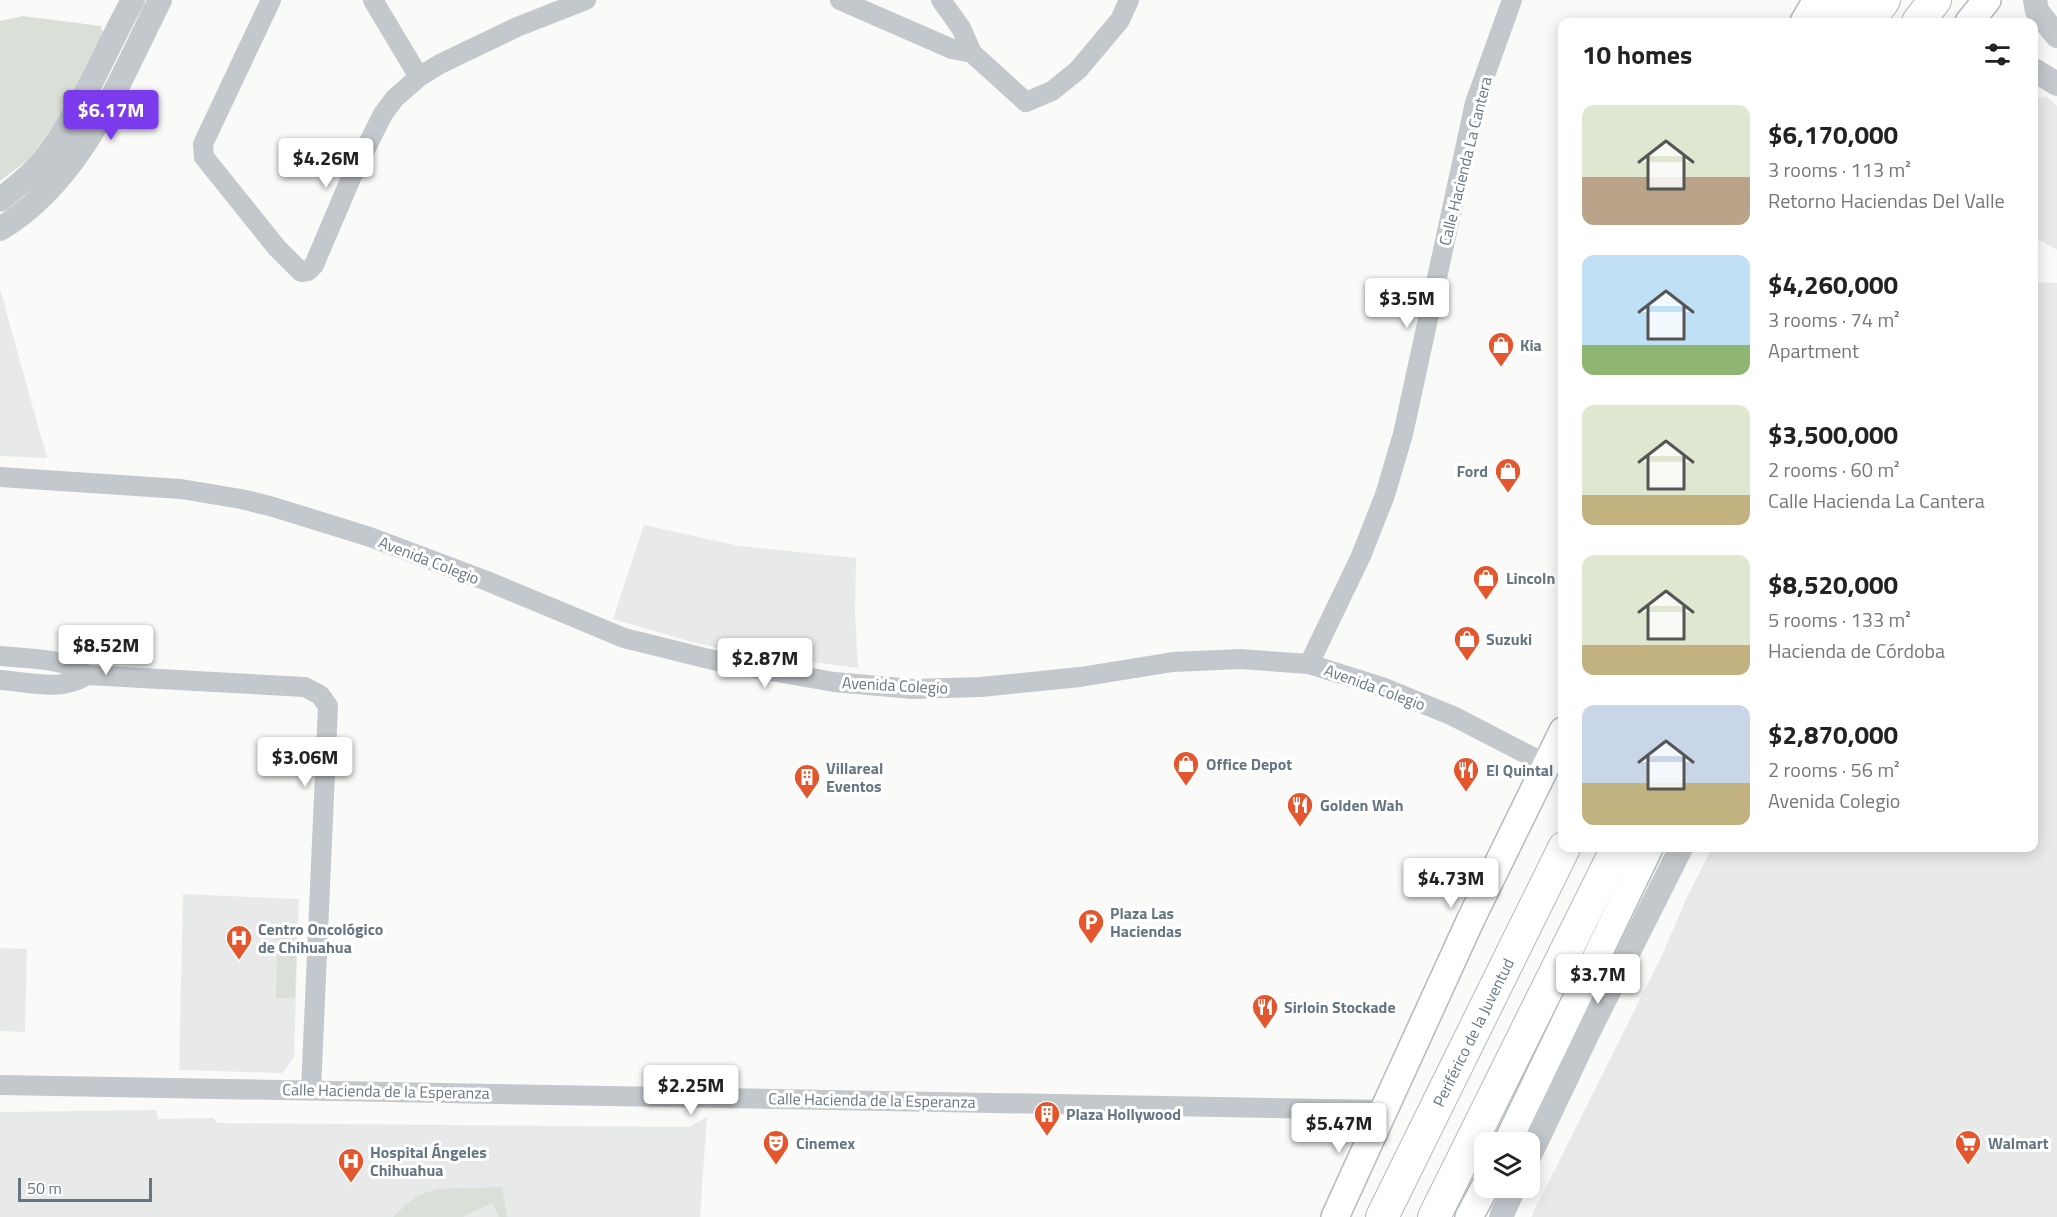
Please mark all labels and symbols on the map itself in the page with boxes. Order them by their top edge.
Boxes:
street label: Calle Hacienda La Cantera [1432,74,1498,248]
pin: $6.17M [62,90,160,141]
pin: $4.26M [277,138,375,189]
pin: $3.5M [1365,278,1449,329]
shop icon: Kia [1486,330,1516,368]
place label: Kia [1520,333,1542,357]
shop icon: Ford [1493,456,1523,494]
place label: Ford [1457,459,1488,483]
street label: Avenida Colegio [375,530,483,590]
shop icon: Lincoln [1471,563,1501,601]
place label: Lincoln [1506,566,1555,590]
shop icon: Suzuki [1452,624,1482,662]
pin: $8.52M [57,625,155,676]
place label: Suzuki [1486,627,1532,651]
pin: $2.87M [716,638,814,689]
street label: Avenida Colegio [1321,658,1429,716]
street label: Avenida Colegio [841,670,949,700]
pin: $3.06M [256,737,354,788]
shop icon: Office Depot [1171,749,1201,787]
place label: Office Depot [1206,752,1292,776]
restaurant icon: El Quintal [1451,755,1481,793]
place label: Villareal Eventos [826,756,883,798]
place label: El Quintal [1486,758,1553,782]
building icon: Villareal Eventos [792,762,822,800]
restaurant icon: Golden Wah [1285,790,1315,828]
place label: Golden Wah [1320,793,1404,817]
pin: $4.73M [1402,858,1500,909]
place label: Plaza Las Haciendas [1110,901,1182,943]
parking icon: Plaza Las Haciendas [1076,907,1106,945]
place label: Centro Oncológico de Chihuahua [258,917,383,959]
hospital icon: Centro Oncológico de Chihuahua [224,923,254,961]
street label: Periférico de la Juventud [1426,954,1520,1111]
pin: $3.7M [1556,954,1640,1005]
restaurant icon: Sirloin Stockade [1250,992,1280,1030]
place label: Sirloin Stockade [1284,995,1396,1019]
pin: $2.25M [642,1065,740,1116]
street label: Calle Hacienda de la Esperanza [282,1077,490,1105]
street label: Calle Hacienda de la Esperanza [768,1086,976,1114]
building icon: Plaza Hollywood [1032,1099,1062,1137]
place label: Plaza Hollywood [1066,1102,1181,1126]
pin: $5.47M [1290,1103,1388,1154]
theatre icon: Cinemex [761,1128,791,1166]
supermarket icon: Walmart [1953,1128,1983,1166]
place label: Cinemex [796,1131,855,1155]
place label: Walmart [1988,1131,2049,1155]
place label: Hospital Ángeles Chihuahua [370,1140,487,1182]
hospital icon: Hospital Ángeles Chihuahua [336,1146,366,1184]
scale bar [18,1175,152,1202]

